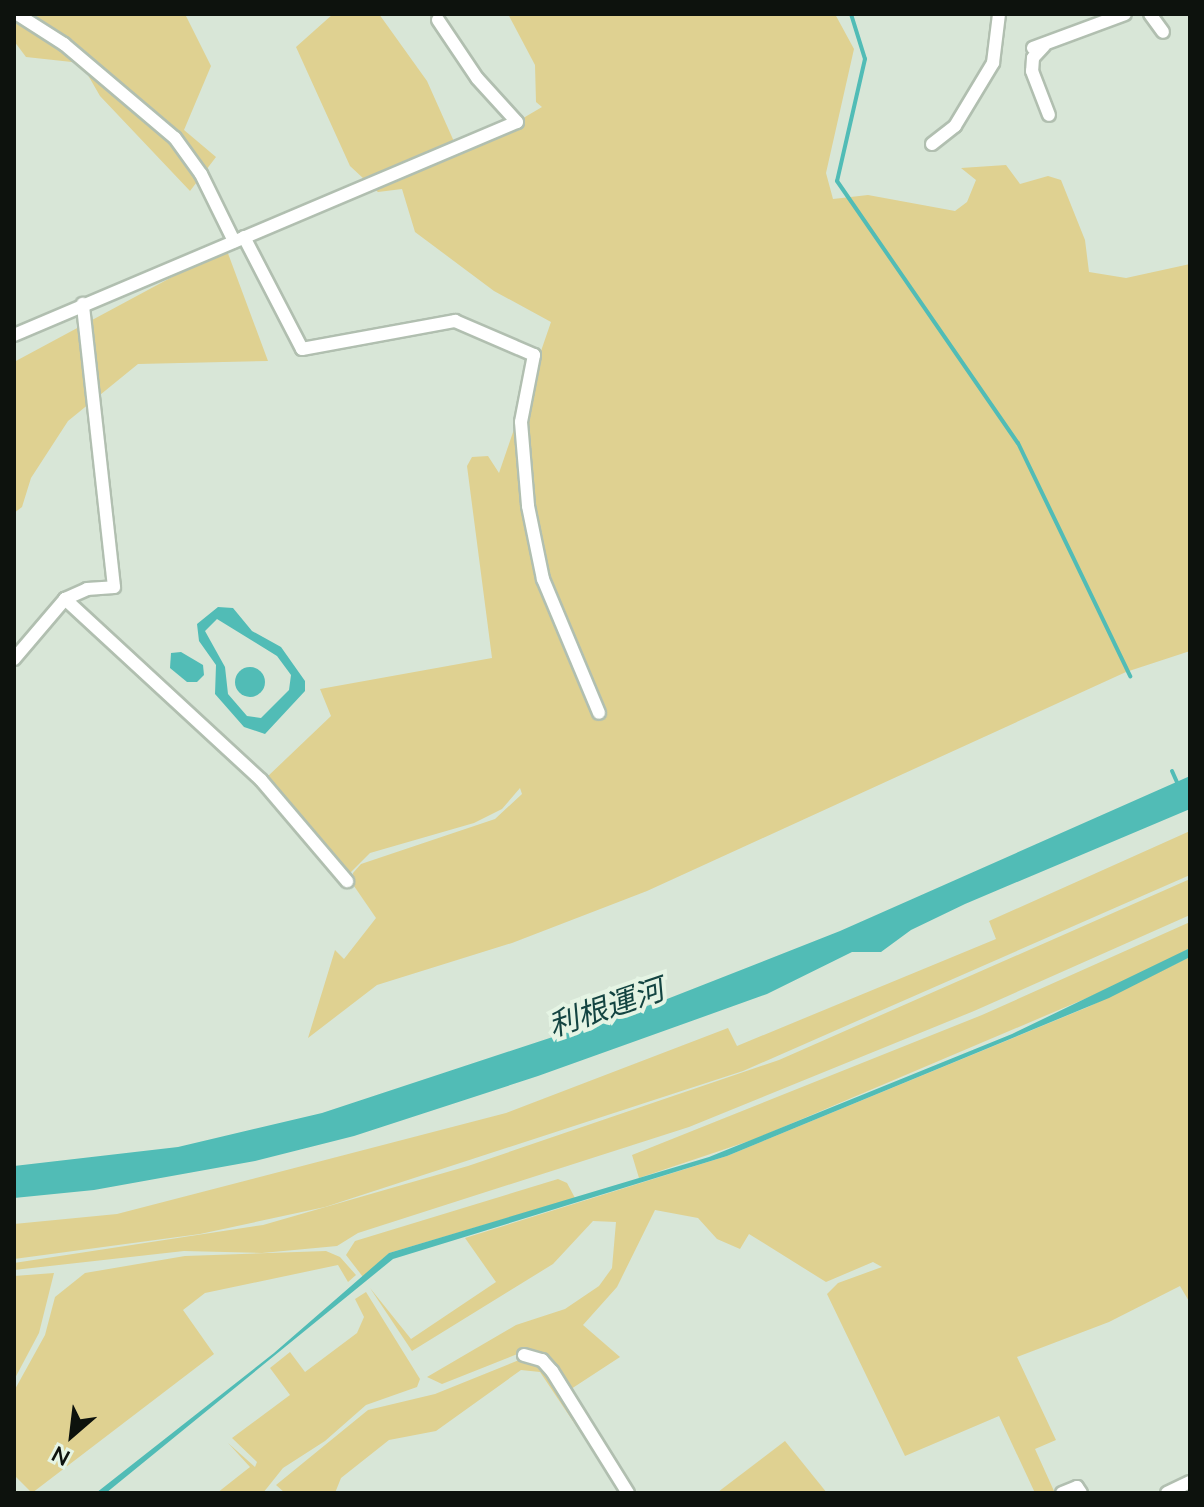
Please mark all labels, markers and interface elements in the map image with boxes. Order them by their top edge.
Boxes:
water label: 利根運河 [543,970,669,1044]
north arrow [32,1395,112,1475]
text: N [47,1440,75,1472]

